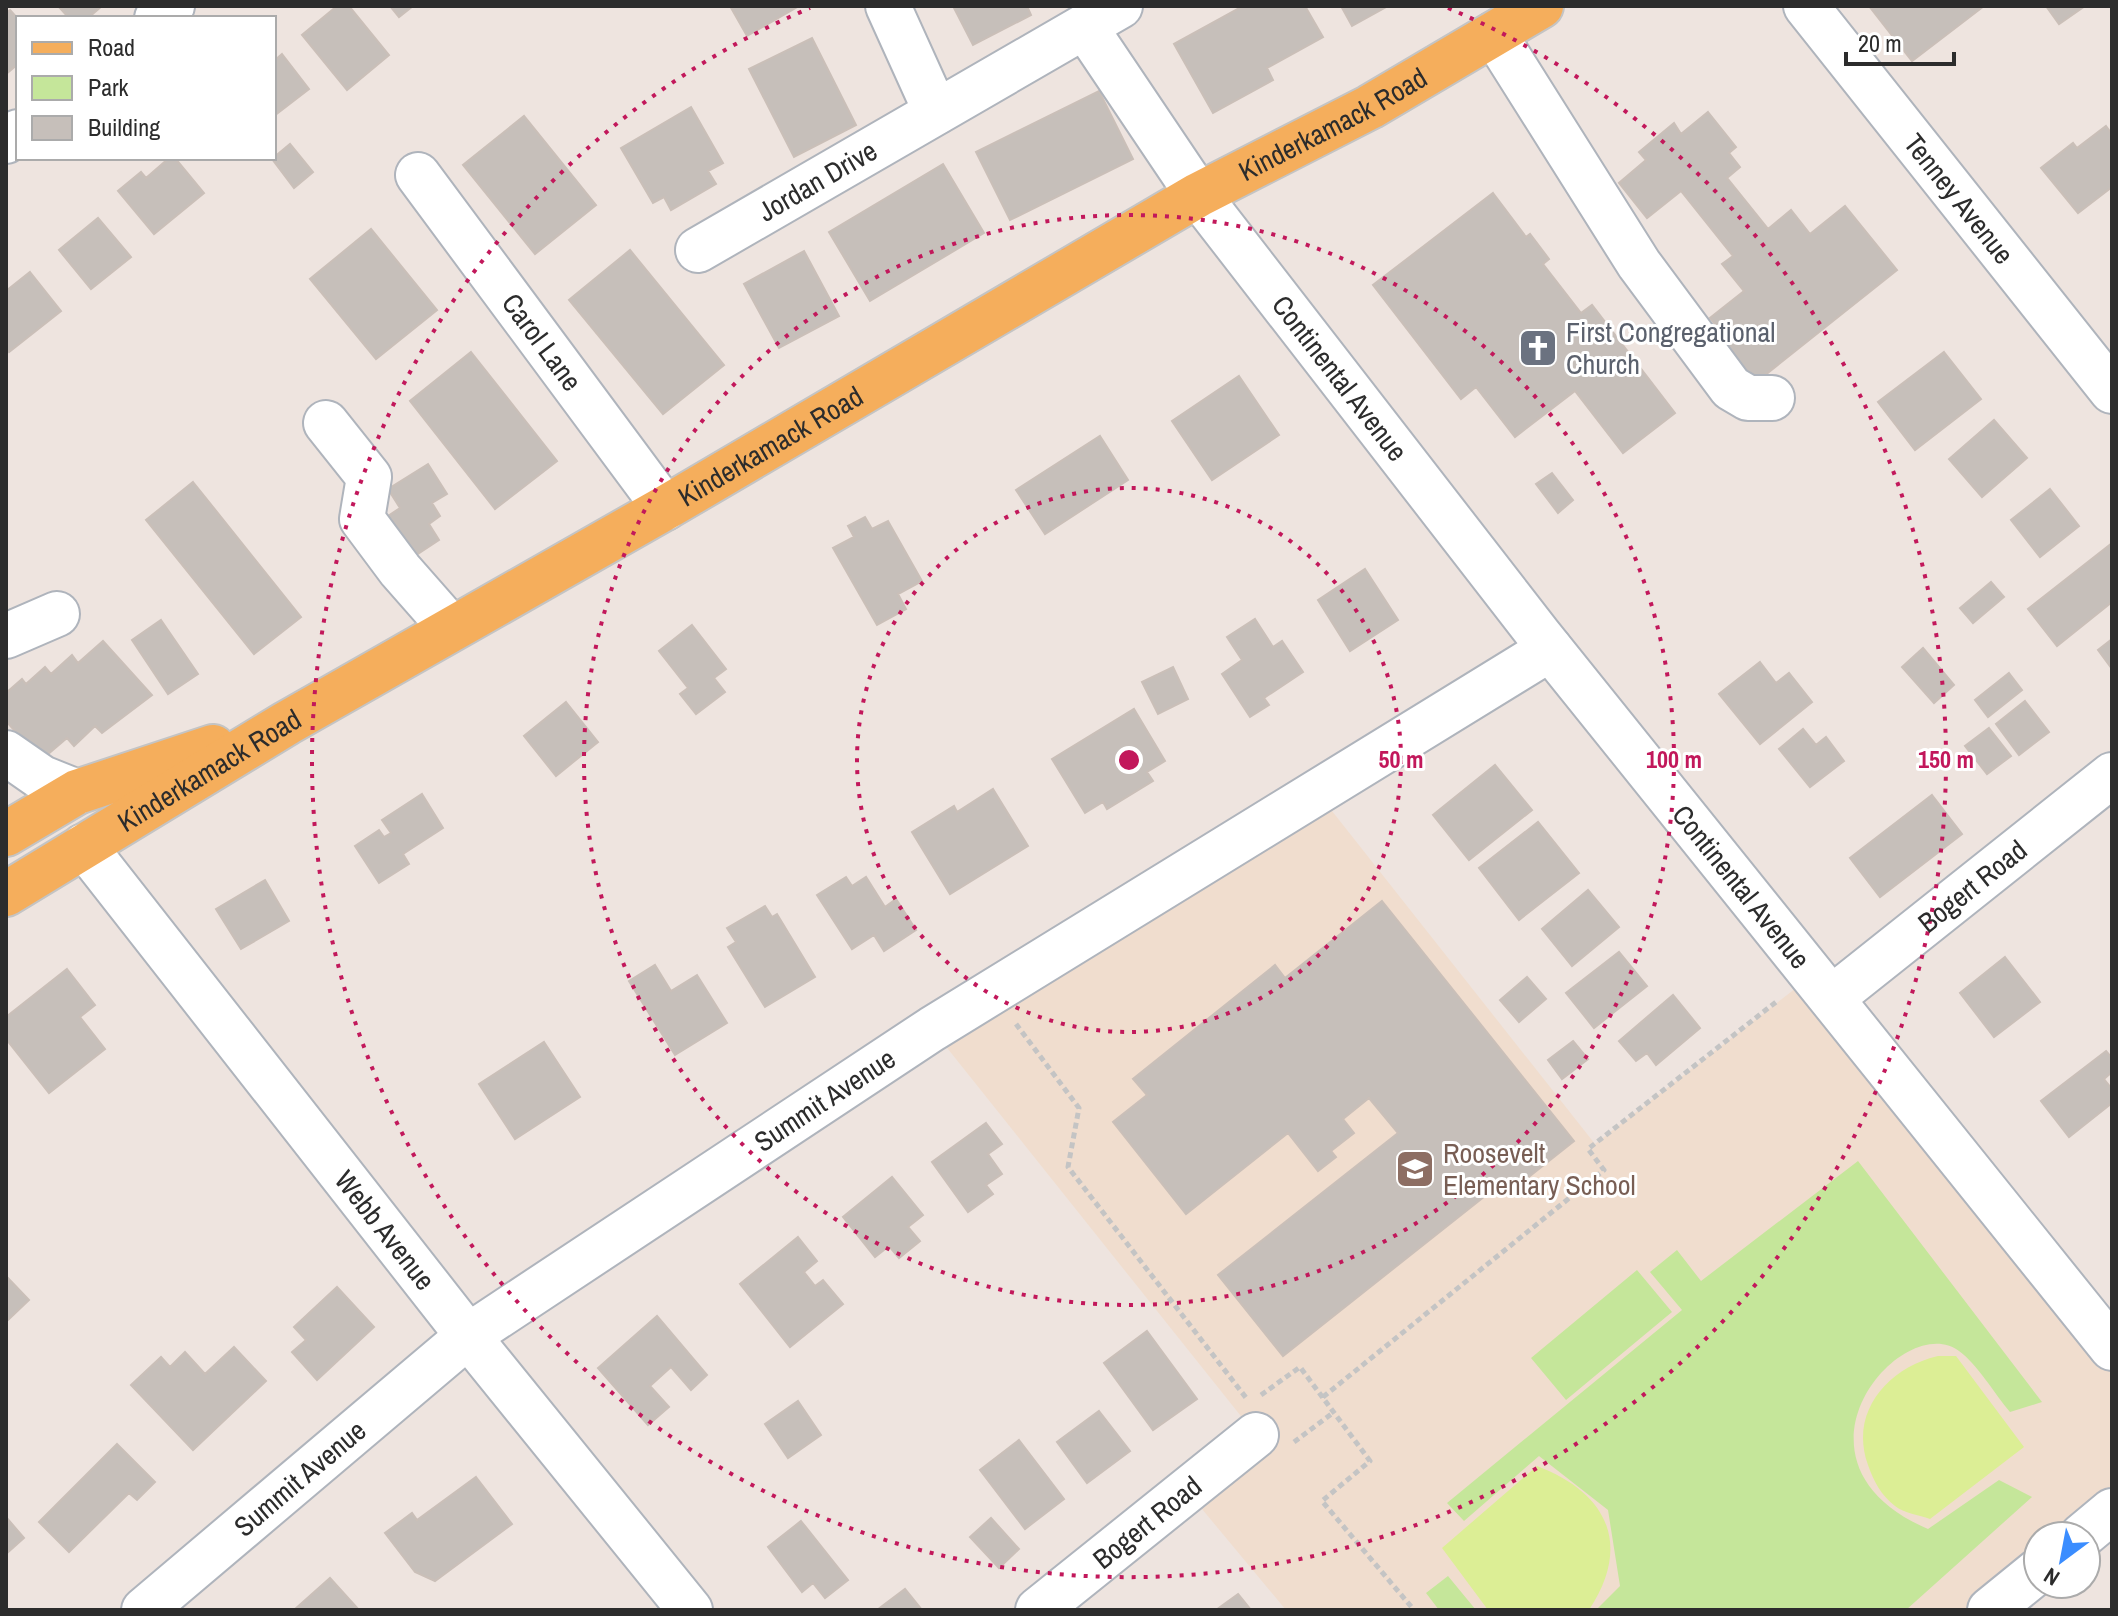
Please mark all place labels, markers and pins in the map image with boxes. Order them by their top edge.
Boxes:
place label: First Congregational Church [1566,313,1775,383]
church icon: First Congregational Church [1517,327,1559,369]
centre of rings [1115,746,1143,774]
place label: Roosevelt Elementary School [1443,1134,1636,1204]
school or university icon: Roosevelt Elementary School [1394,1148,1436,1190]

